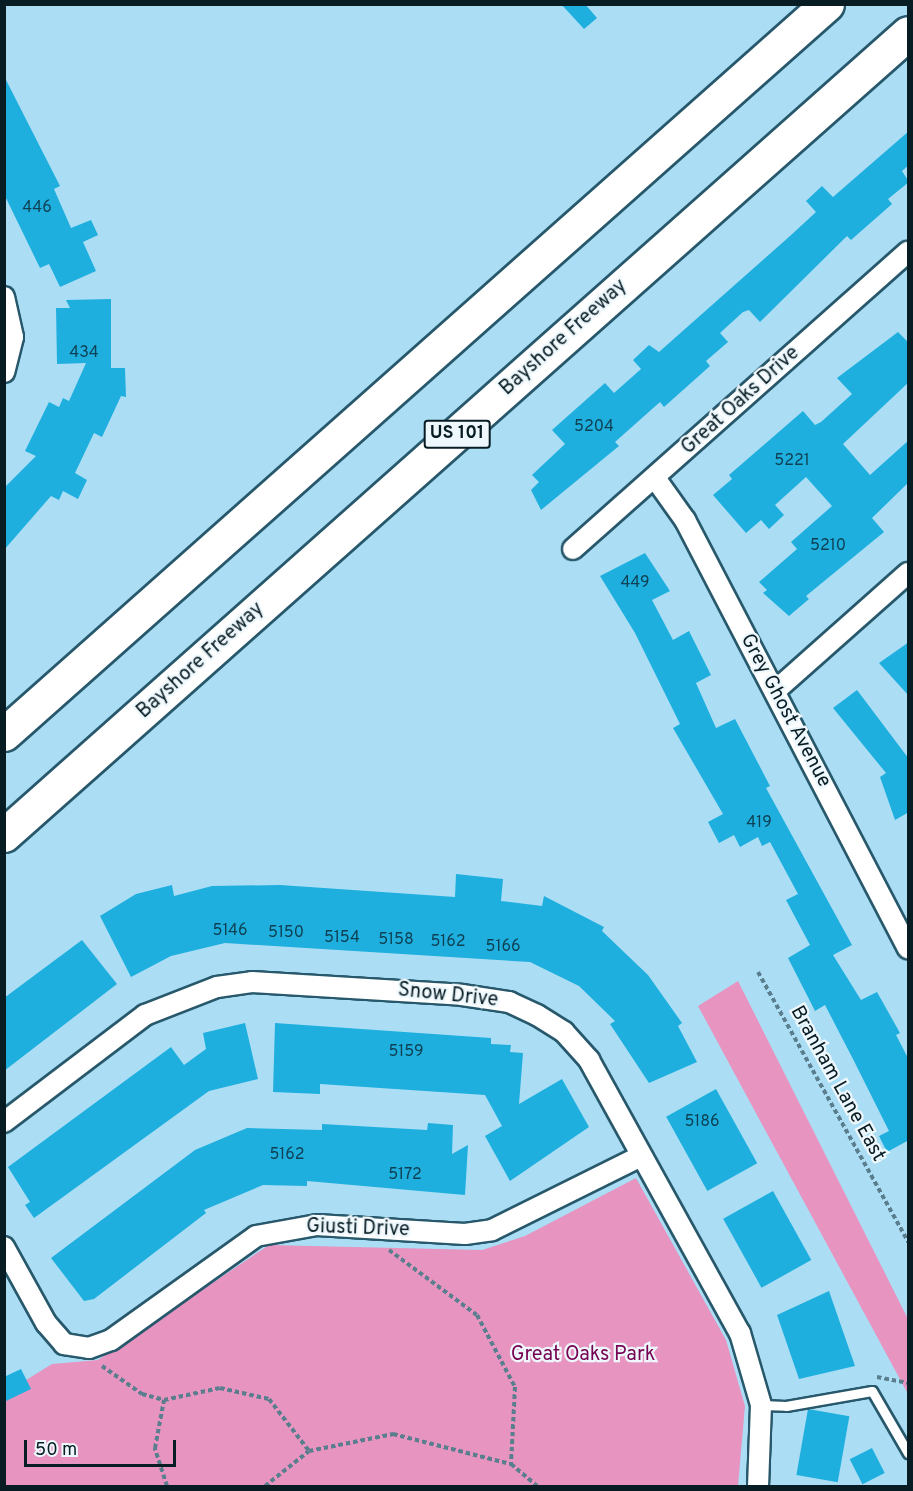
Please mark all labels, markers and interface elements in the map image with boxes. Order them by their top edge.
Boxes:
house number: 446 [22,198,52,218]
street label: Bayshore Freeway [496,275,632,401]
street label: Great Oaks Drive [677,342,805,460]
house number: 434 [69,343,99,363]
house number: 5204 [574,417,614,437]
road number: US 101 [422,419,492,449]
house number: 5221 [774,451,810,471]
house number: 5210 [810,536,846,556]
house number: 449 [620,573,650,593]
street label: Bayshore Freeway [133,598,269,724]
street label: Grey Ghost Avenue [734,630,836,792]
house number: 419 [746,813,772,833]
house number: 5146 [212,921,248,941]
house number: 5150 [268,923,304,943]
house number: 5154 [324,928,360,948]
house number: 5158 [378,930,414,950]
house number: 5162 [430,932,466,952]
house number: 5166 [485,937,521,957]
street label: Snow Drive [397,979,499,1013]
street label: Branham Lane East [784,1002,890,1166]
house number: 5159 [388,1042,424,1062]
house number: 5186 [684,1112,720,1132]
house number: 5162 [269,1145,305,1165]
house number: 5172 [388,1165,422,1185]
street label: Giusti Drive [306,1215,410,1243]
park label: Great Oaks Park [511,1343,655,1367]
scale bar [27,1428,178,1466]
text: 50 m [35,1439,77,1462]

